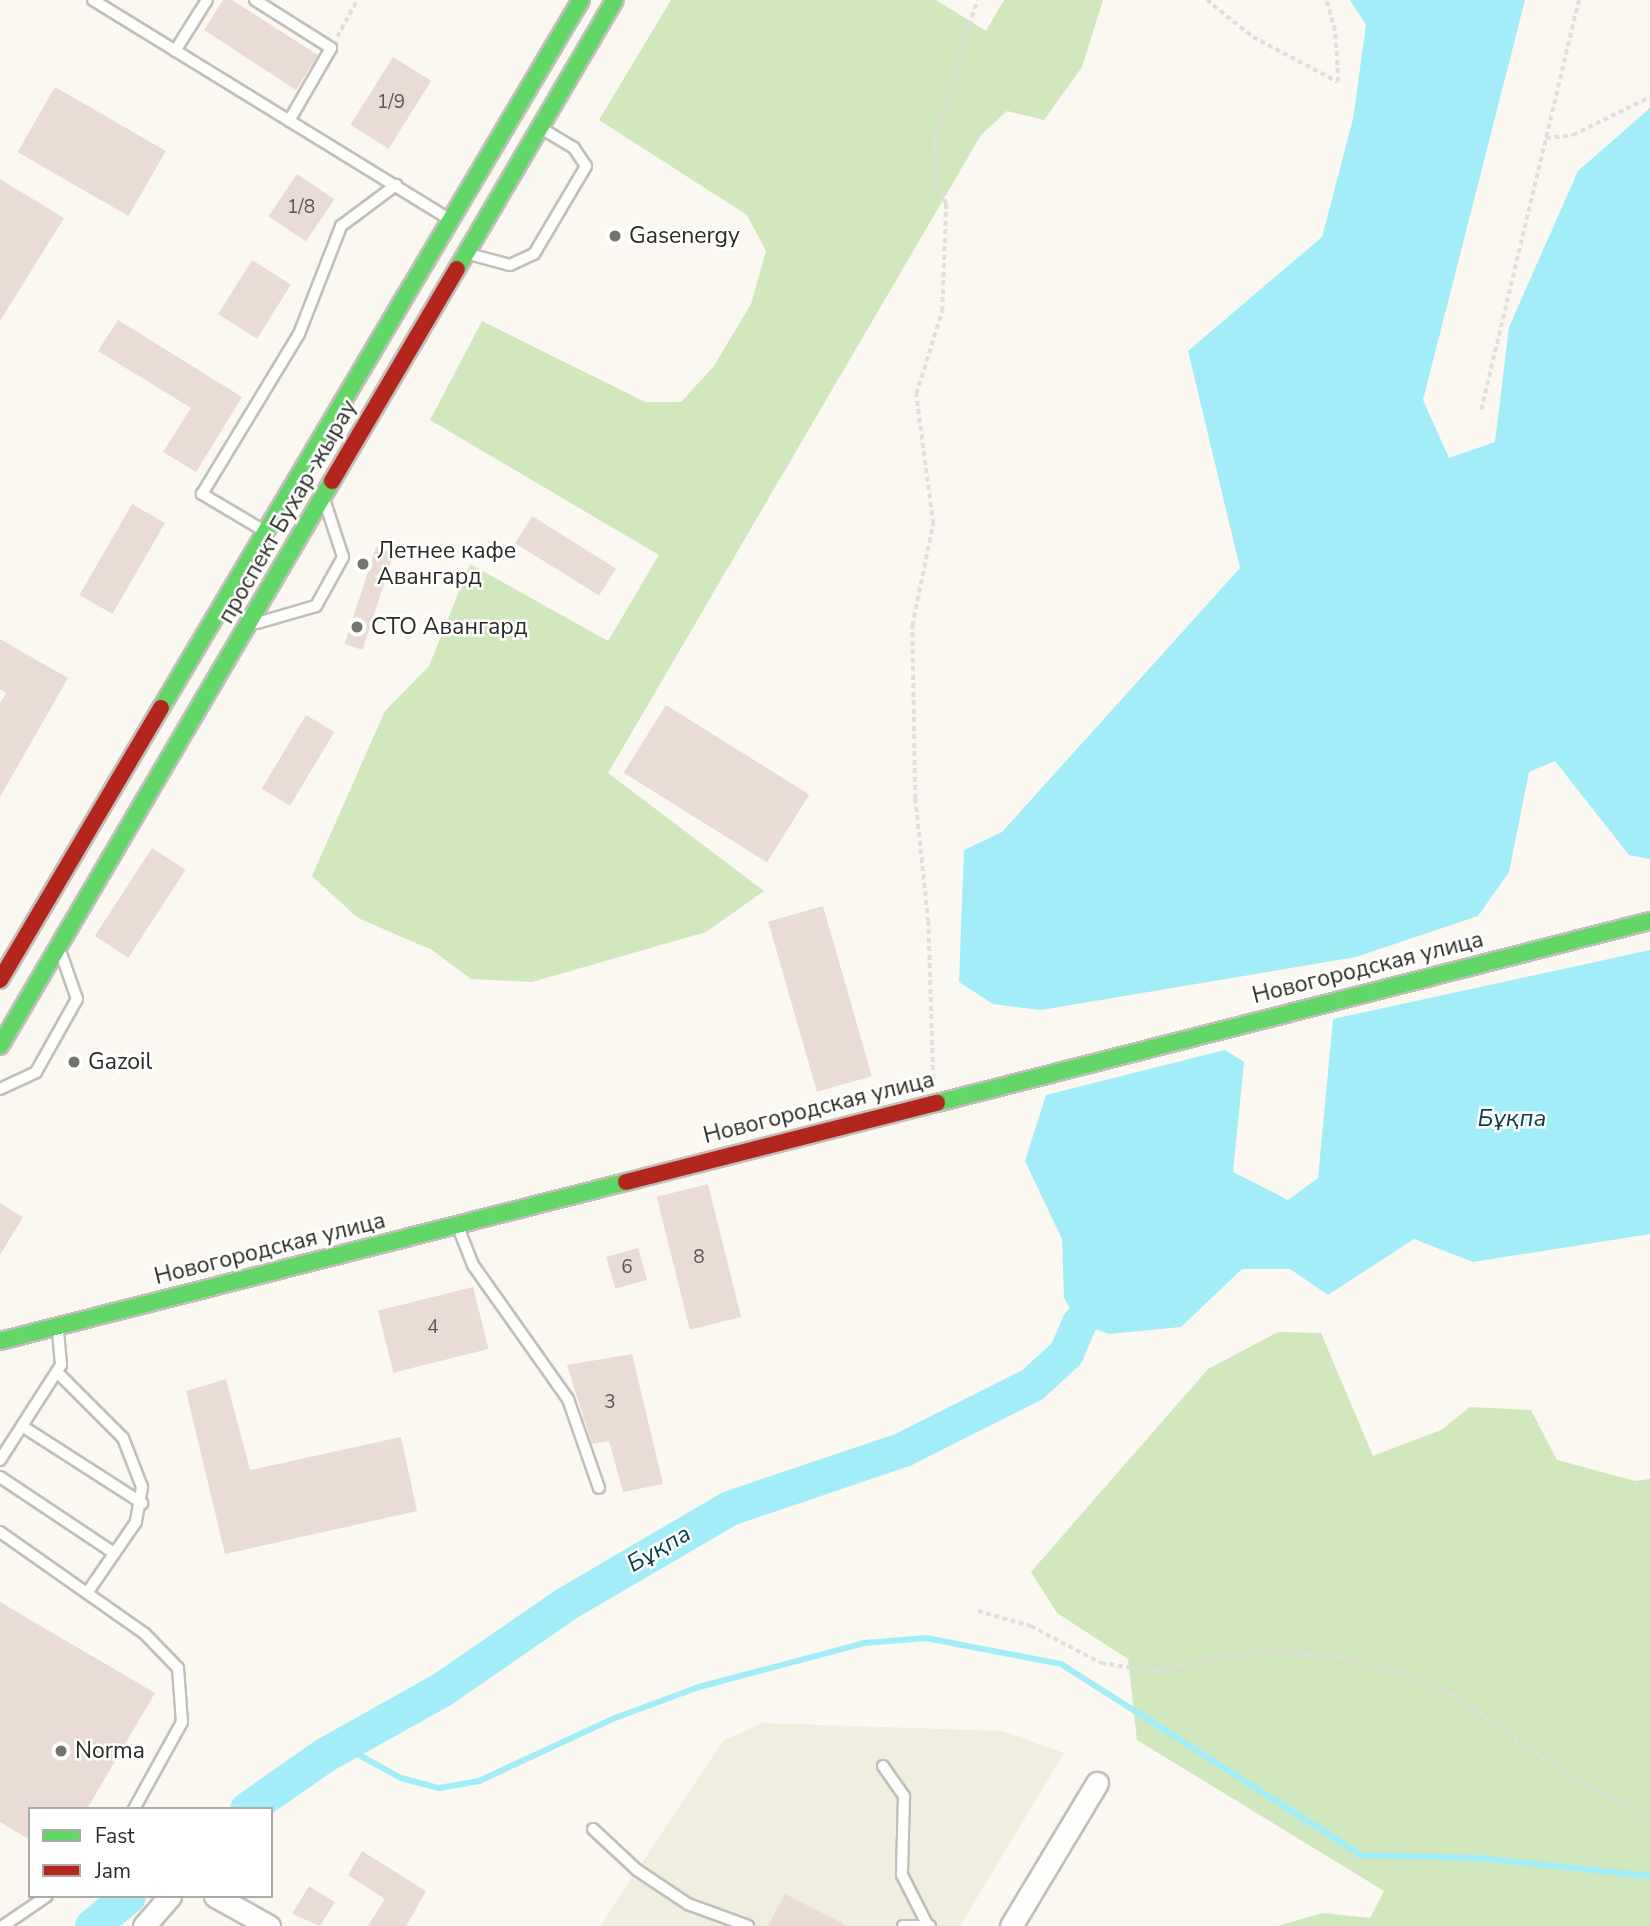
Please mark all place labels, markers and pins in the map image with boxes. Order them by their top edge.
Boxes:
place label: Gasenergy [629,222,740,250]
marker: Gasenergy [607,228,623,244]
place label: Летнее кафе Авангард [377,537,516,591]
marker: Летнее кафе Авангард [355,556,371,572]
place label: СТО Авангард [371,613,528,641]
marker: СТО Авангард [349,619,365,635]
place label: Gazoil [88,1048,152,1076]
marker: Gazoil [66,1054,82,1070]
place label: Norma [75,1737,145,1765]
marker: Norma [53,1743,69,1759]

